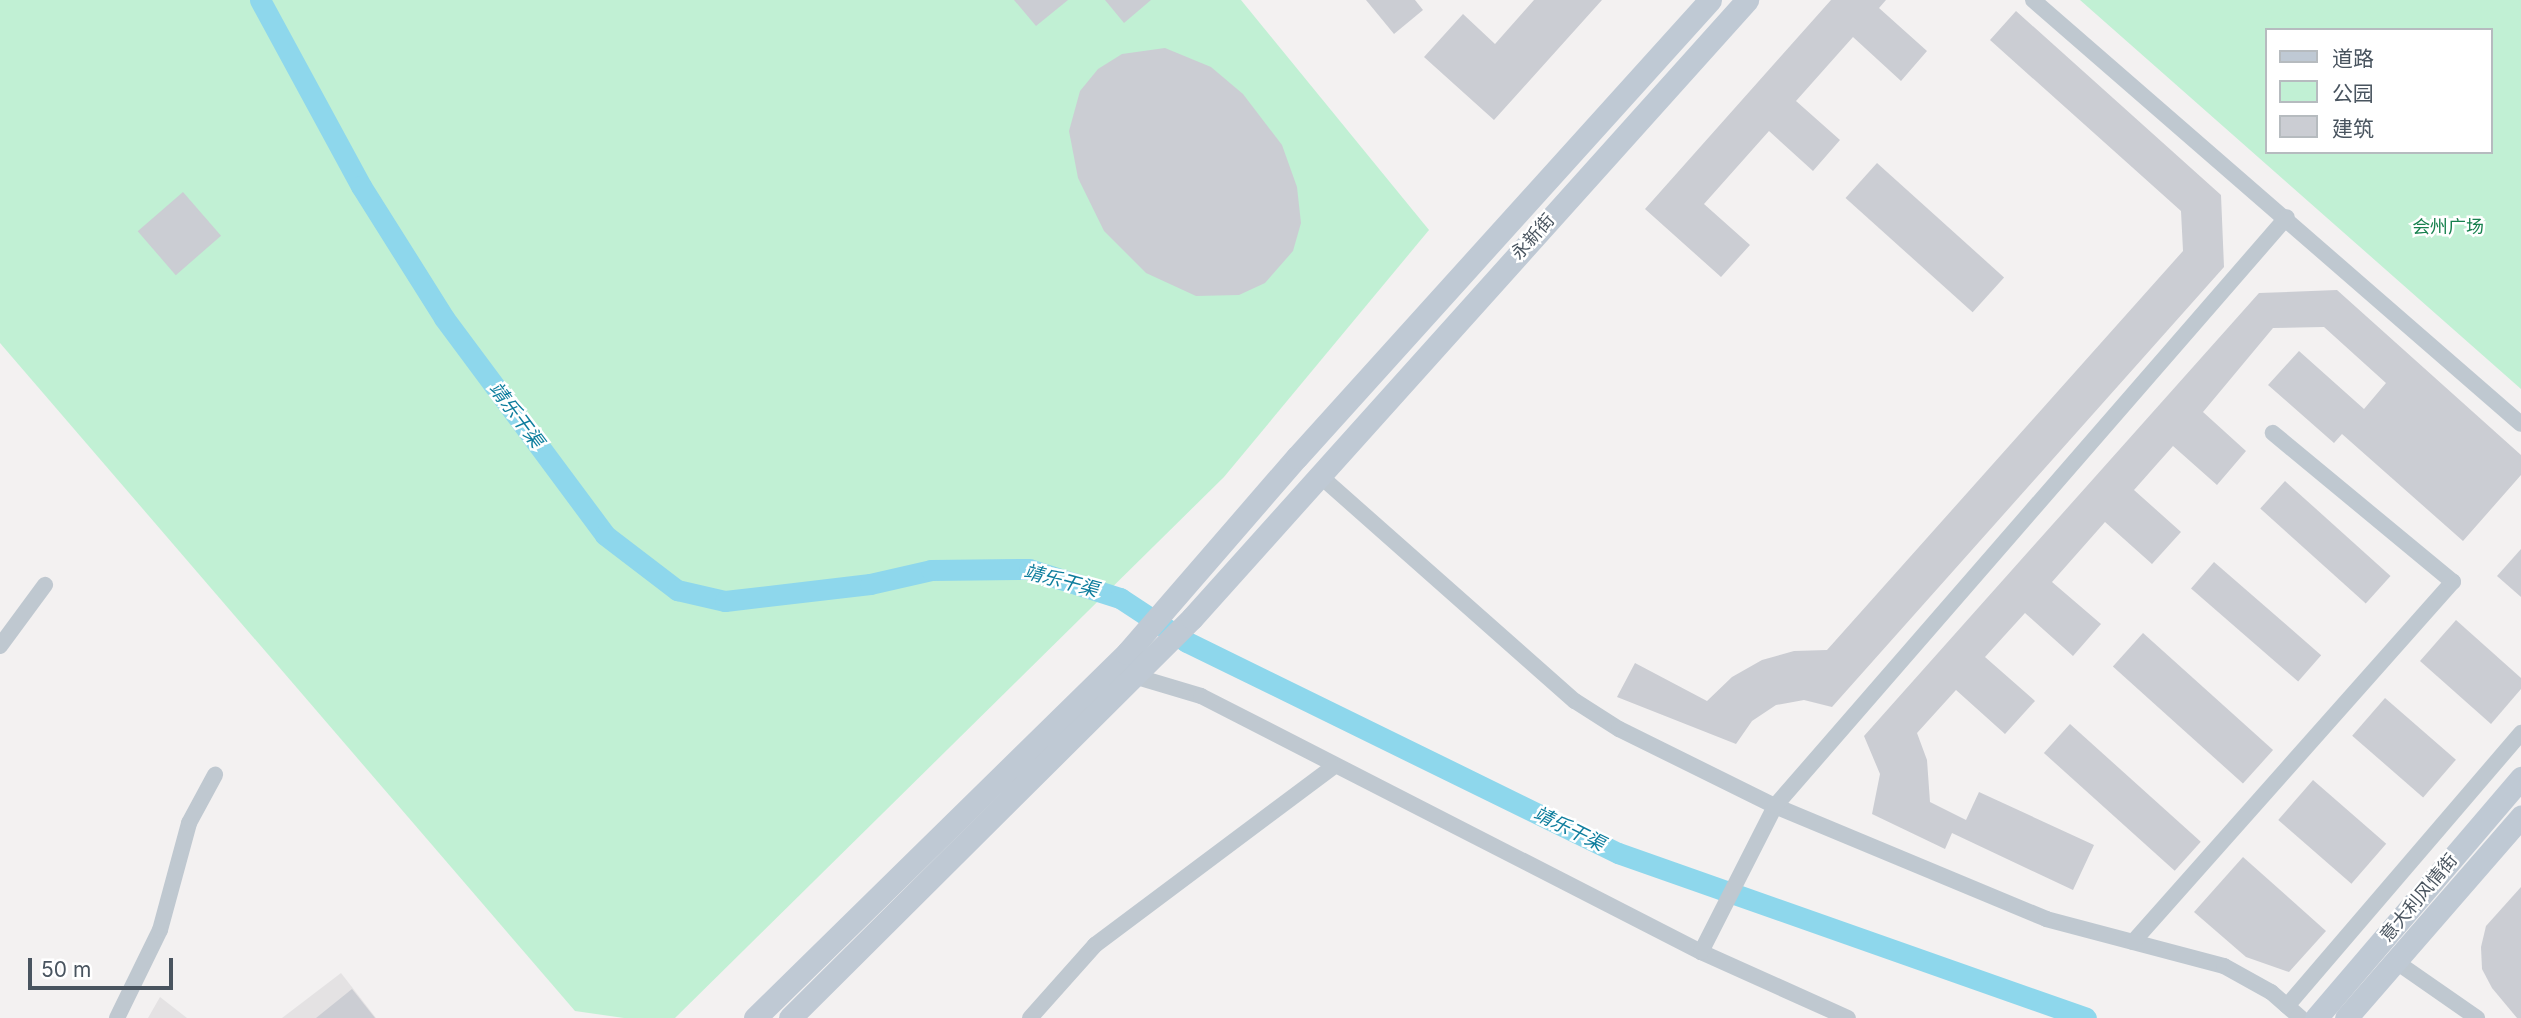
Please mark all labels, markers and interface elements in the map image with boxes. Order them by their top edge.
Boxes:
legend [2266,28,2493,154]
text: 道路 [2332,46,2374,71]
text: 公园 [2332,81,2374,106]
text: 建筑 [2332,116,2374,141]
street label: 永新街 [1507,210,1559,264]
park label: 会州广场 [2412,216,2484,238]
water label: 靖乐干渠 [484,378,548,452]
water label: 靖乐干渠 [1021,560,1101,602]
water label: 靖乐干渠 [1530,802,1608,856]
street label: 意大利风情街 [2376,850,2462,946]
scale bar [32,944,177,988]
text: 50 m [41,957,91,982]

